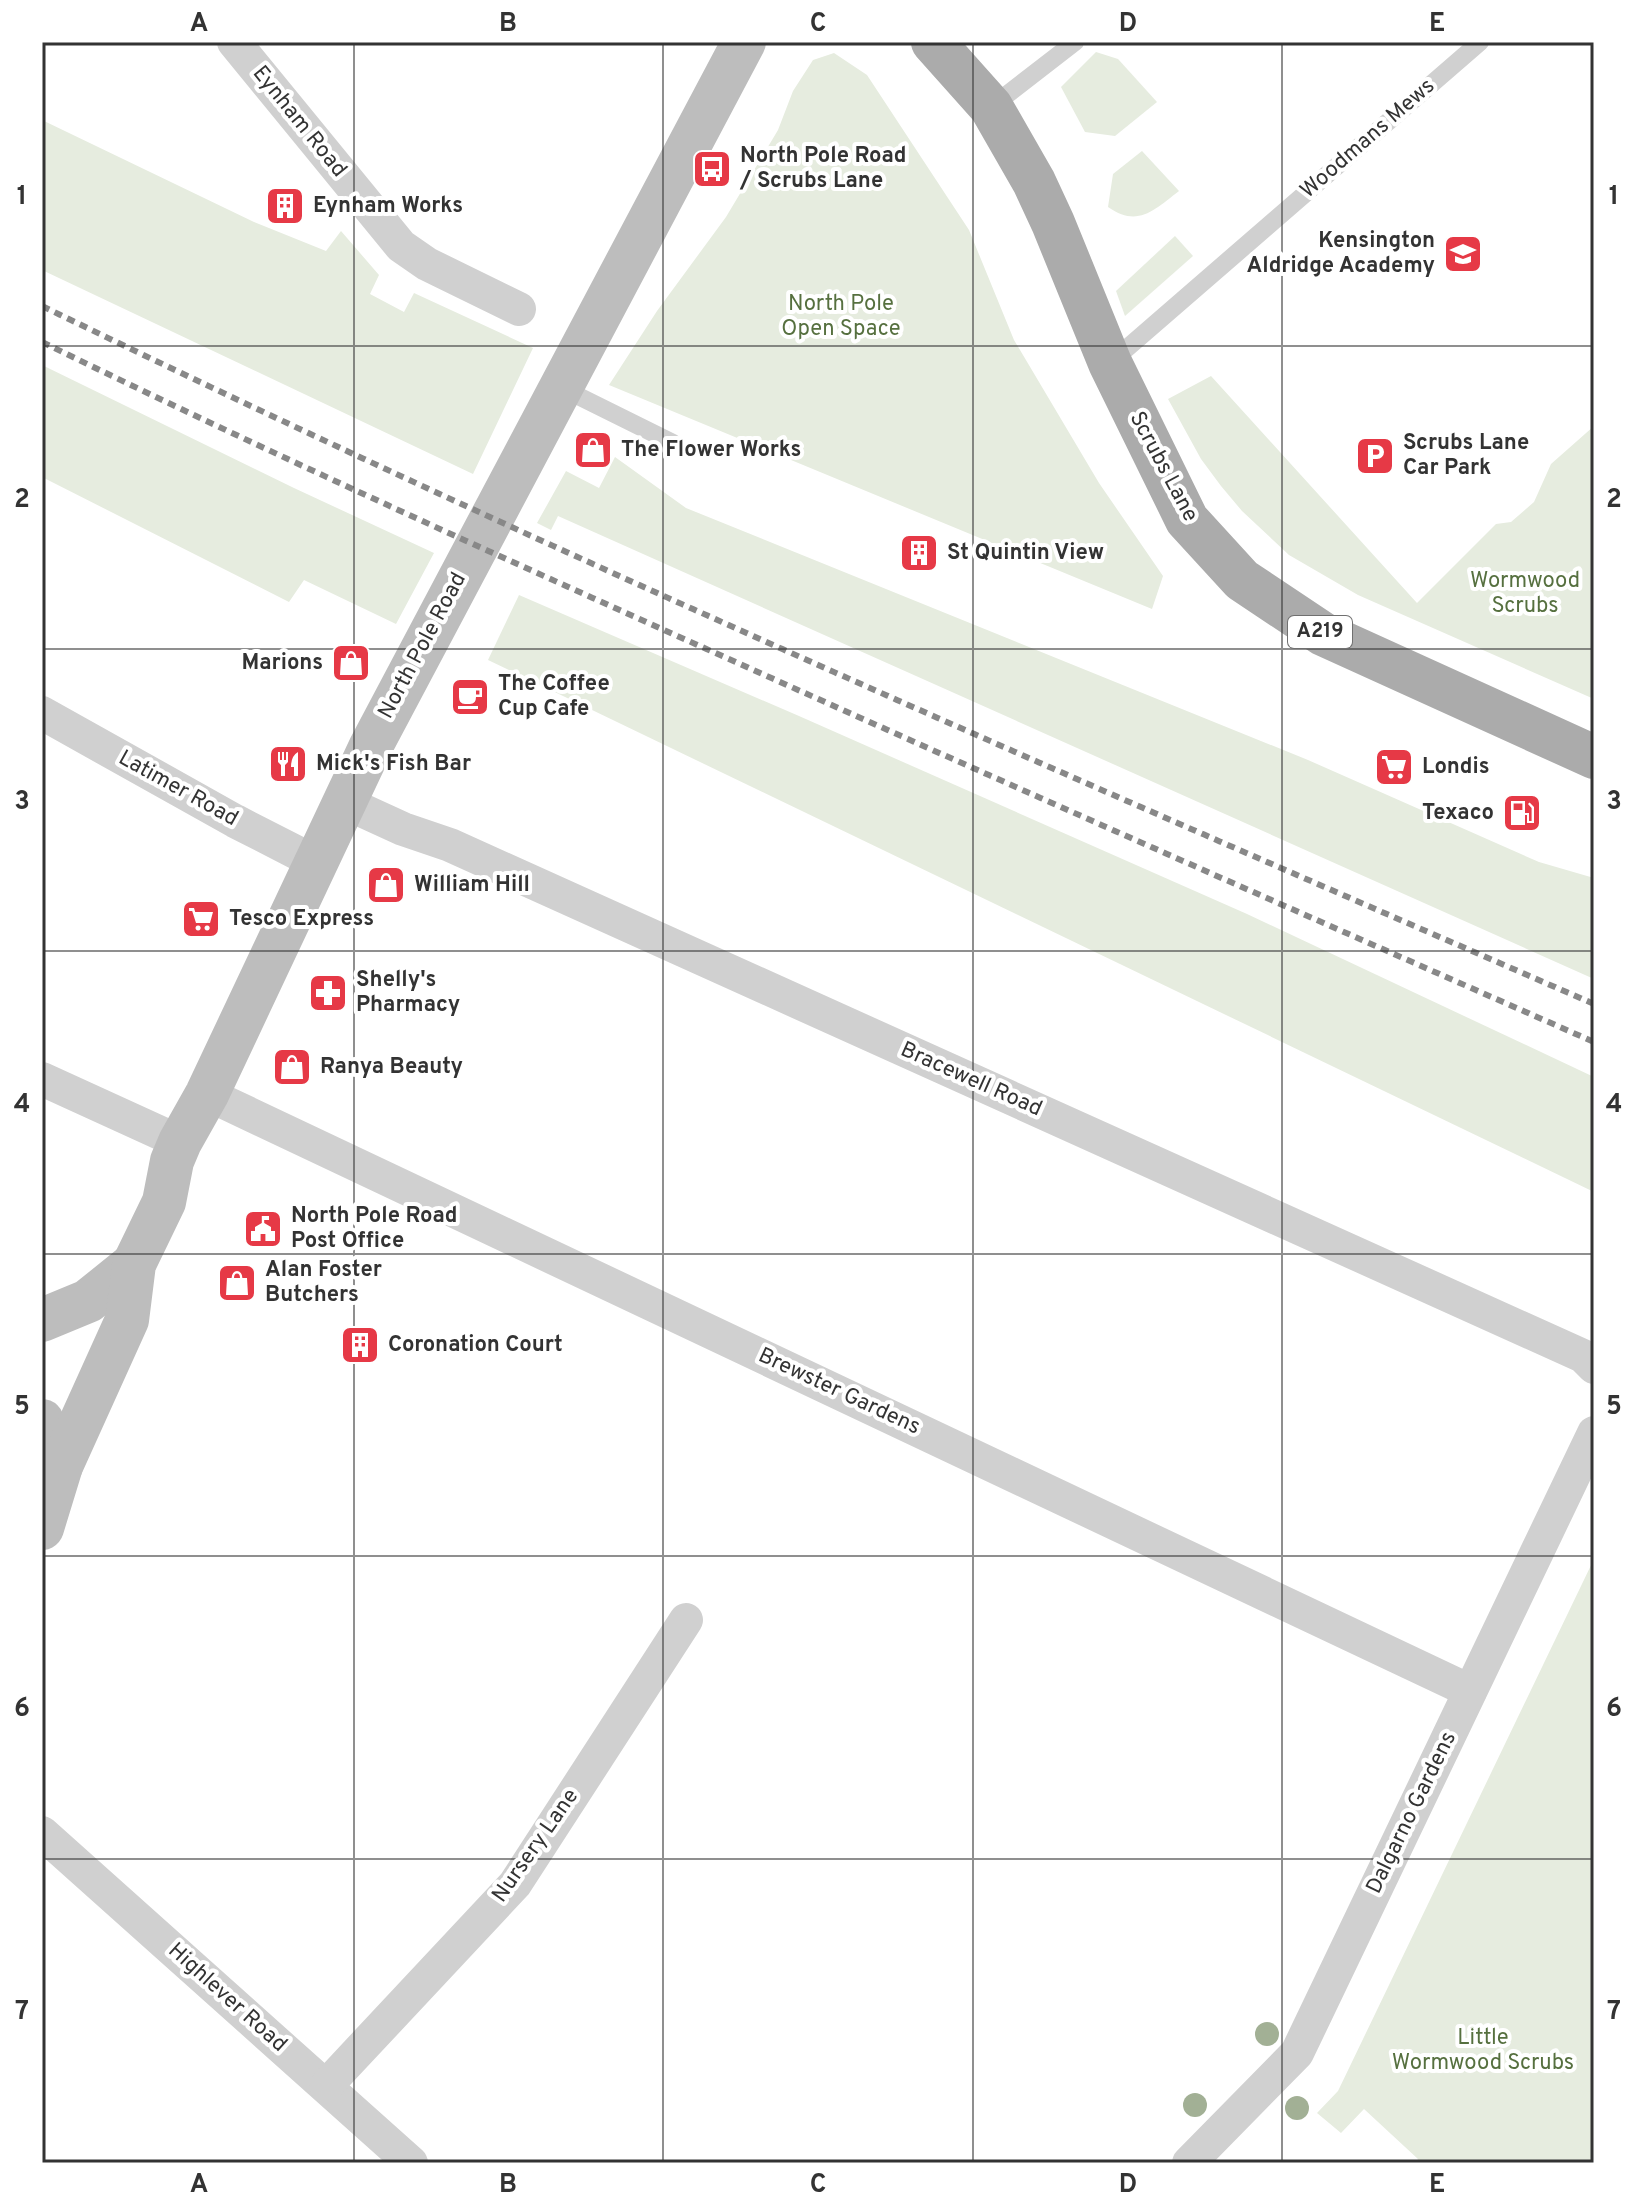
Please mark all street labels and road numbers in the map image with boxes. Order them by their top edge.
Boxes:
street label: Eynham Road [246,61,352,183]
street label: Woodmans Mews [1295,73,1441,205]
street label: Scrubs Lane [1123,407,1203,527]
street label: North Pole Road [373,568,473,724]
road number: A219 [1288,616,1352,648]
street label: Latimer Road [113,745,243,833]
street label: Bracewell Road [896,1037,1046,1123]
street label: Brewster Gardens [754,1343,924,1441]
street label: Dalgarno Gardens [1361,1728,1463,1898]
street label: Nursery Lane [487,1784,585,1908]
street label: Highlever Road [162,1938,292,2058]

